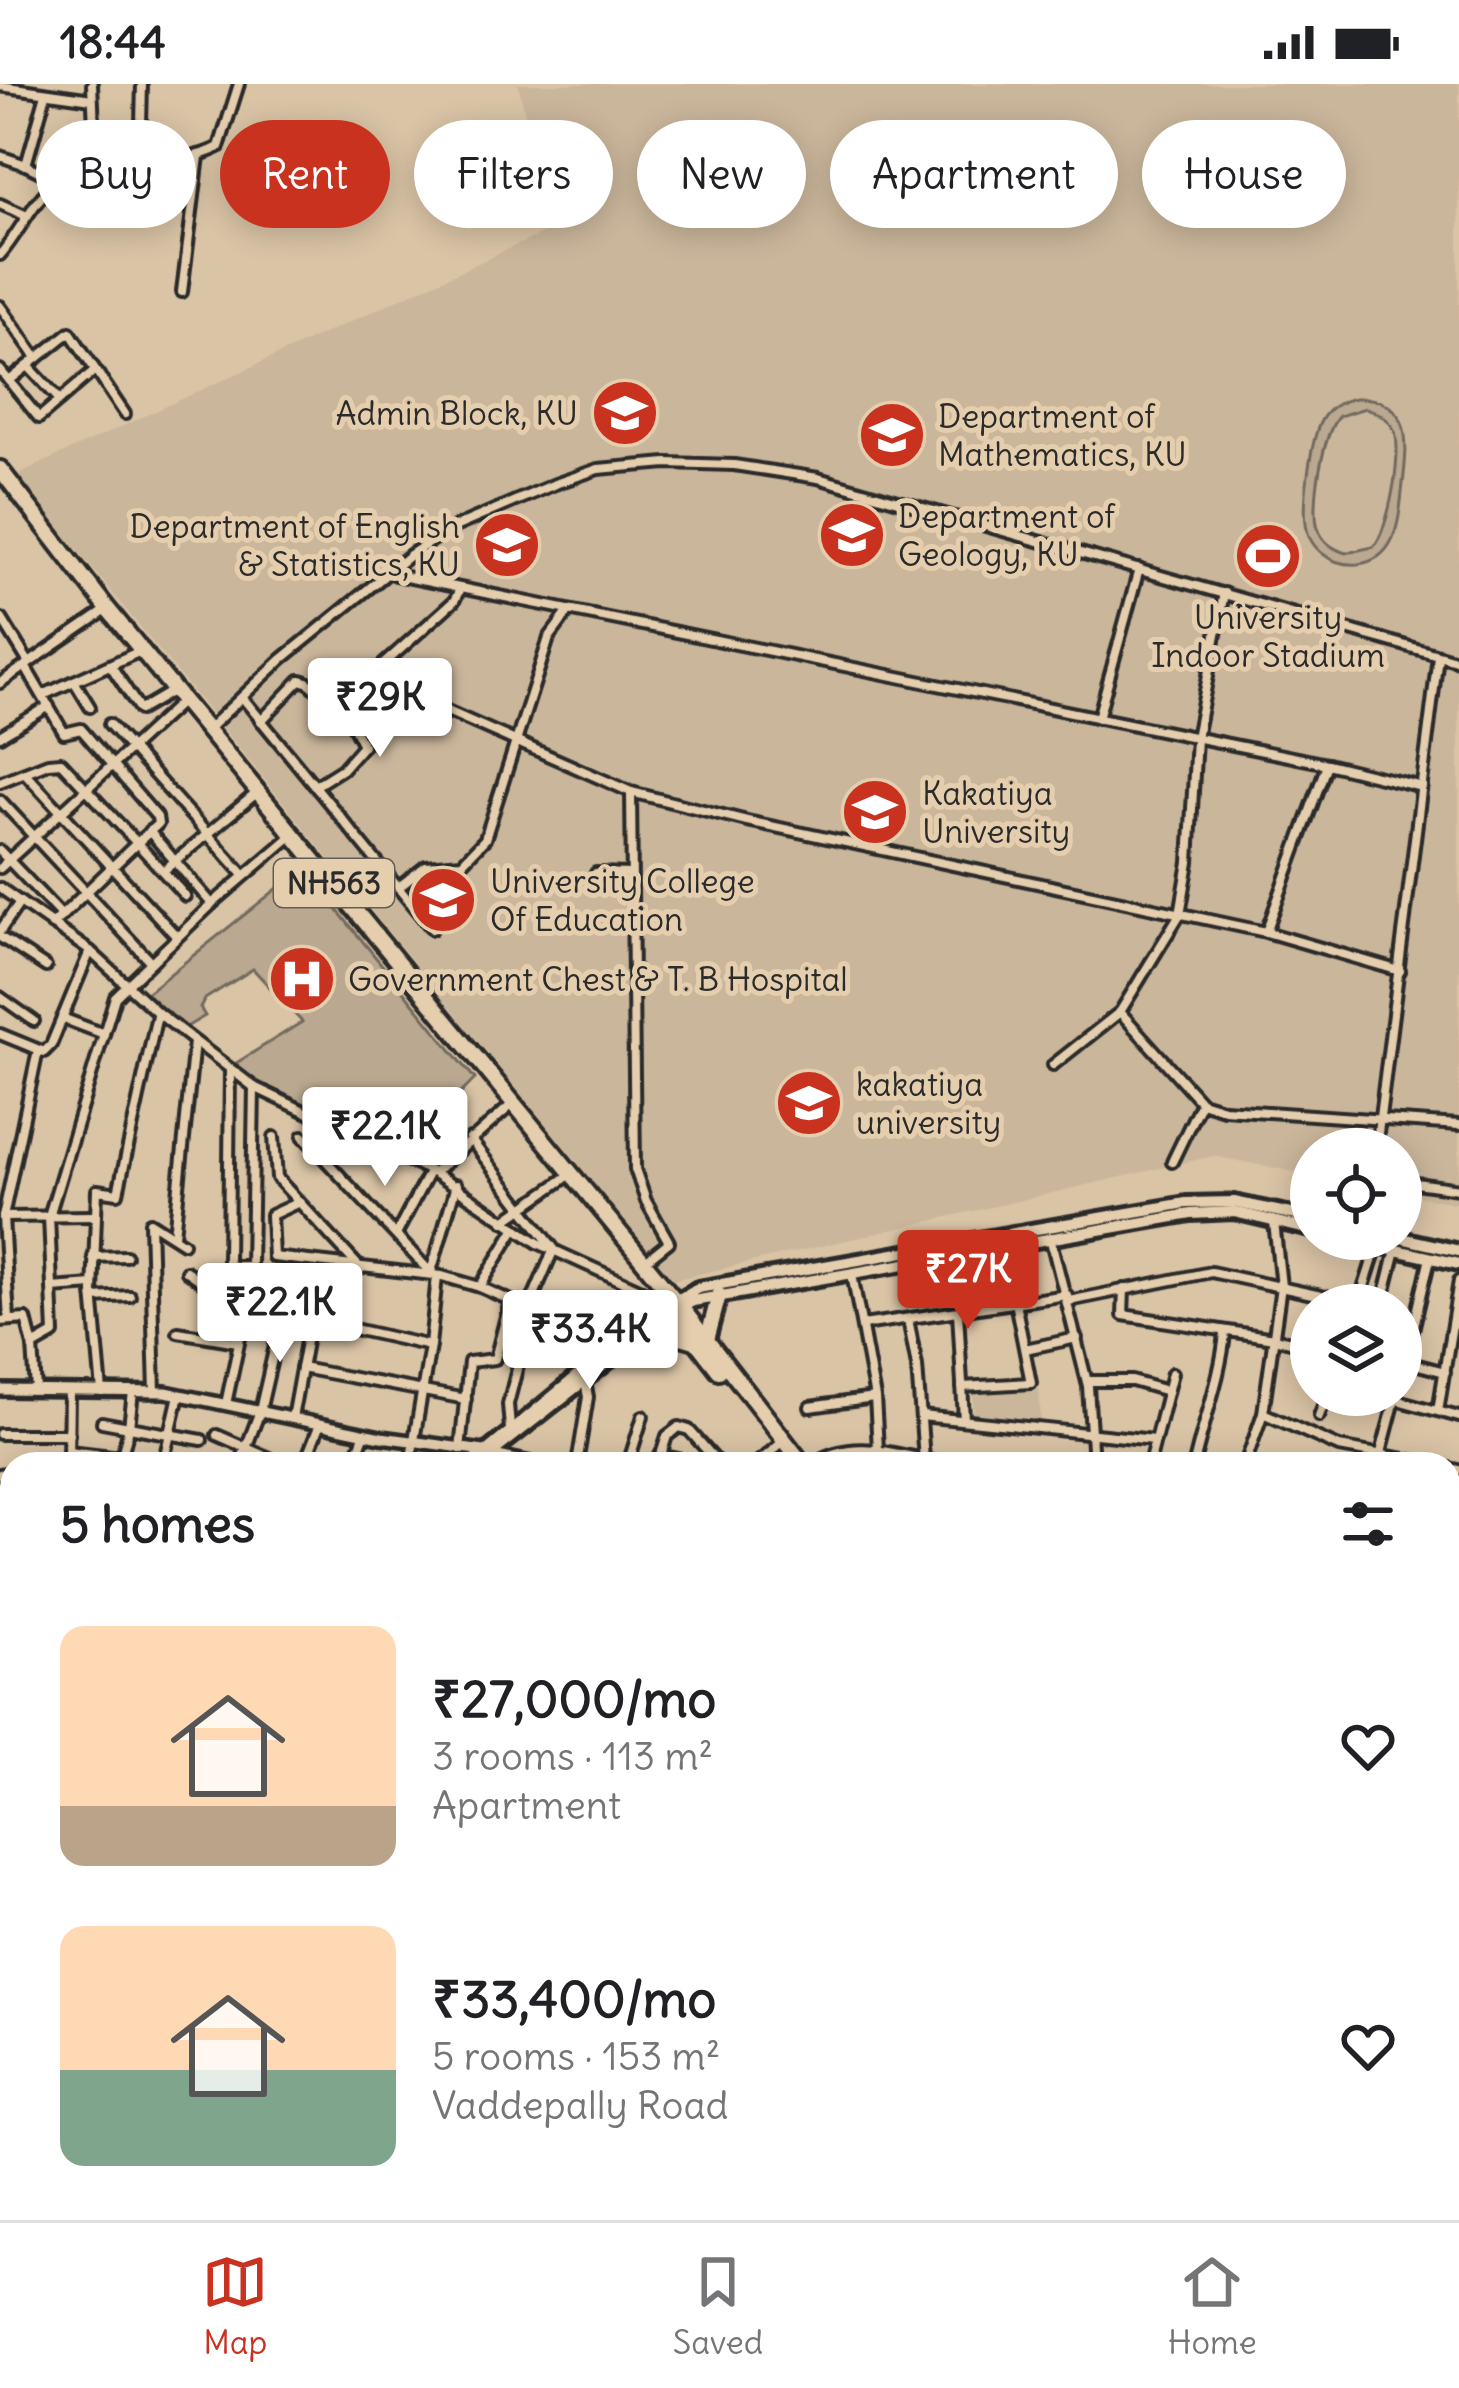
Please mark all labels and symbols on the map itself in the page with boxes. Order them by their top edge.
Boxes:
school or university icon: Admin Block, KU [590,378,660,448]
place label: Admin Block, KU [335,392,578,434]
place label: Department of Mathematics, KU [938,395,1187,475]
school or university icon: Department of Mathematics, KU [857,400,927,470]
place label: Department of Geology, KU [898,495,1116,575]
school or university icon: Department of Geology, KU [817,500,887,570]
place label: Department of English & Statistics, KU [130,505,460,585]
school or university icon: Department of English & Statistics, KU [472,510,542,580]
sports icon: University Indoor Stadium [1233,521,1303,591]
place label: University Indoor Stadium [1151,596,1385,676]
pin: ₹29K [309,658,451,760]
place label: Kakatiya University [922,772,1070,852]
school or university icon: Kakatiya University [840,777,910,847]
road number: NH563 [274,859,394,907]
place label: University College Of Education [490,860,755,940]
school or university icon: University College Of Education [408,865,478,935]
hospital icon: Government Chest & T. B Hospital [267,944,337,1014]
place label: Government Chest & T. B Hospital [348,958,848,1000]
place label: kakatiya university [856,1063,1001,1143]
school or university icon: kakatiya university [774,1068,844,1138]
pin: ₹22.1K [287,1087,483,1189]
pin: ₹27K [897,1230,1039,1332]
pin: ₹22.1K [182,1263,378,1365]
pin: ₹33.4K [492,1290,688,1392]

